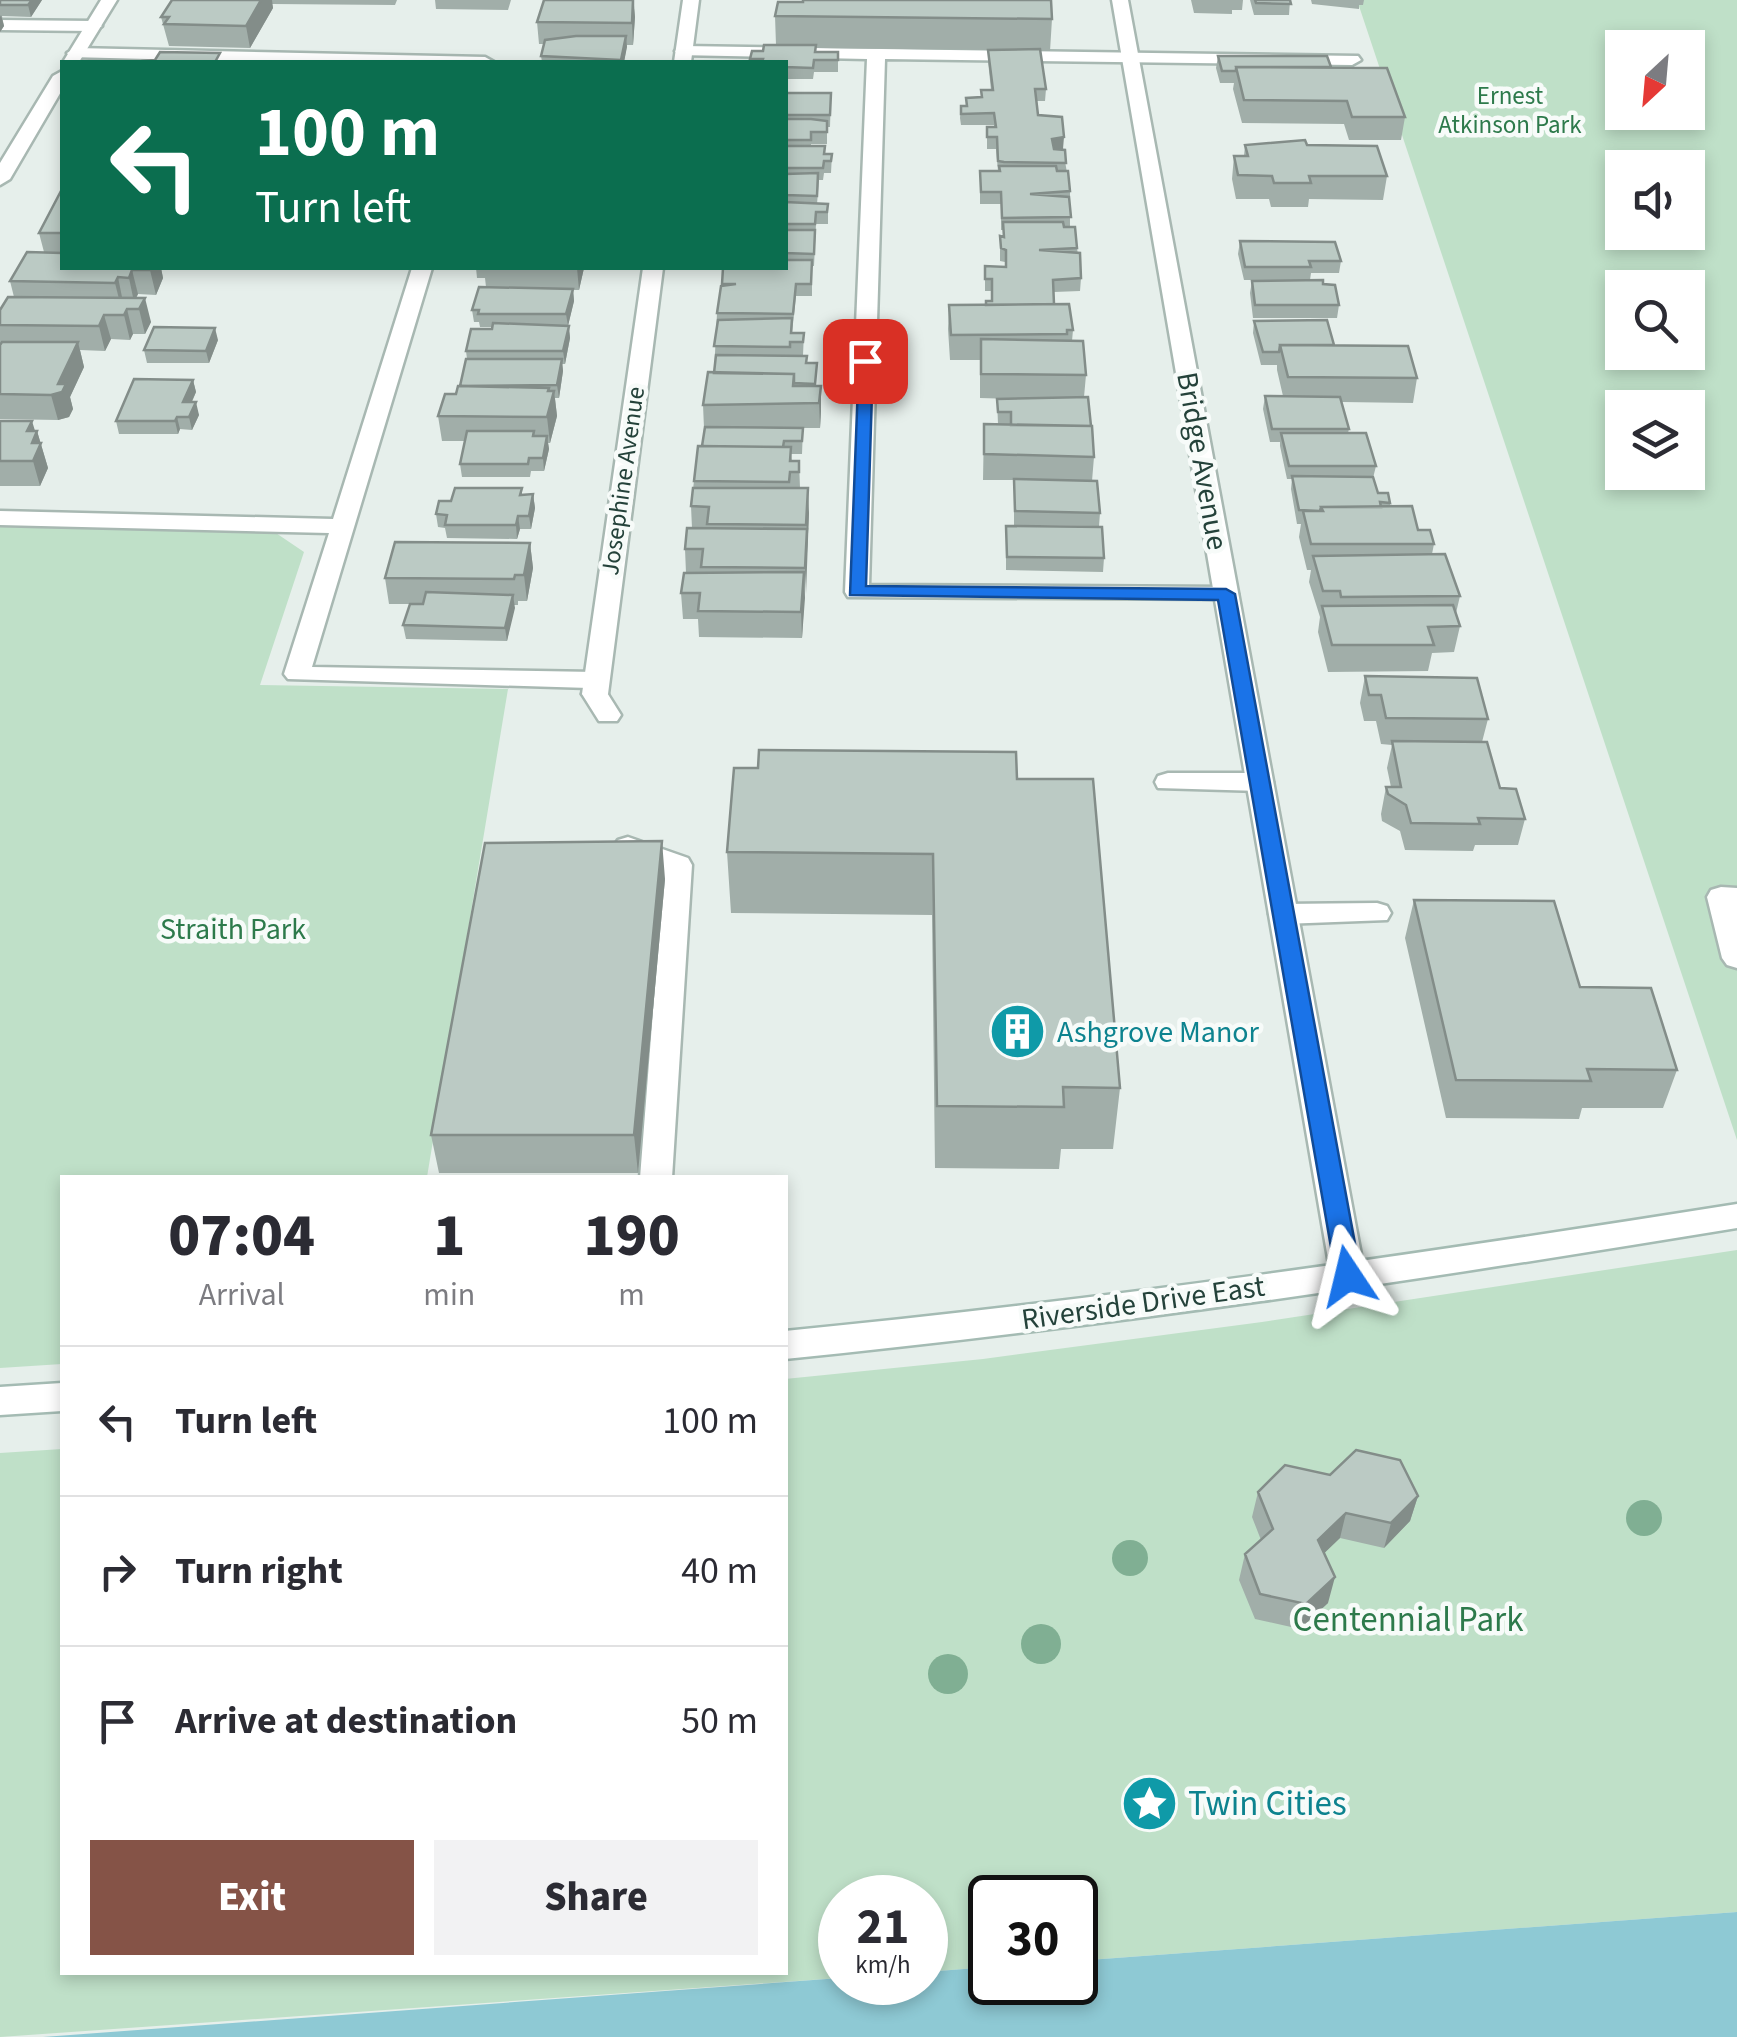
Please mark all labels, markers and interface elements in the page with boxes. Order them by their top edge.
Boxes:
north arrow [1605,30,1705,130]
map controls [1605,30,1705,490]
park label: Ernest Atkinson Park [1438,78,1582,143]
text: 100 m [255,83,440,183]
icon: left [90,100,220,230]
button: sound [1605,150,1705,250]
text: Turn left [255,176,411,240]
button: search [1605,270,1705,370]
pin [823,319,908,404]
icon: arrive [838,334,893,389]
street label: Bridge Avenue [1165,369,1239,553]
street label: Josephine Avenue [592,384,654,578]
button: layers [1605,390,1705,490]
park label: Straith Park [160,908,306,951]
building icon: Ashgrove Manor [988,1002,1048,1062]
place label: Ashgrove Manor [1057,1011,1260,1054]
text: 07:04 [168,1194,315,1279]
text: 1 [433,1194,465,1279]
text: 190 [584,1194,680,1279]
position arrow [1296,1224,1400,1328]
street label: Riverside Drive East [1019,1265,1267,1341]
text: Arrival [199,1272,285,1318]
text: min [423,1272,475,1318]
text: m [618,1272,645,1318]
icon: left [90,1394,145,1449]
text: Turn left [175,1394,317,1448]
text: 100 m [662,1394,758,1448]
icon: right [90,1544,145,1599]
text: Turn right [175,1544,343,1598]
text: 40 m [681,1544,758,1598]
park label: Centennial Park [1292,1595,1524,1645]
icon: arrive [90,1694,145,1749]
text: Arrive at destination [175,1694,517,1748]
text: 50 m [681,1694,758,1748]
place icon: Twin Cities [1119,1774,1179,1834]
place label: Twin Cities [1188,1779,1347,1829]
button: Exit [90,1840,414,1955]
button: Share [434,1840,758,1955]
speed limit sign: 30 [968,1875,1098,2005]
text: 21 [857,1892,909,1963]
text: km/h [855,1947,911,1983]

